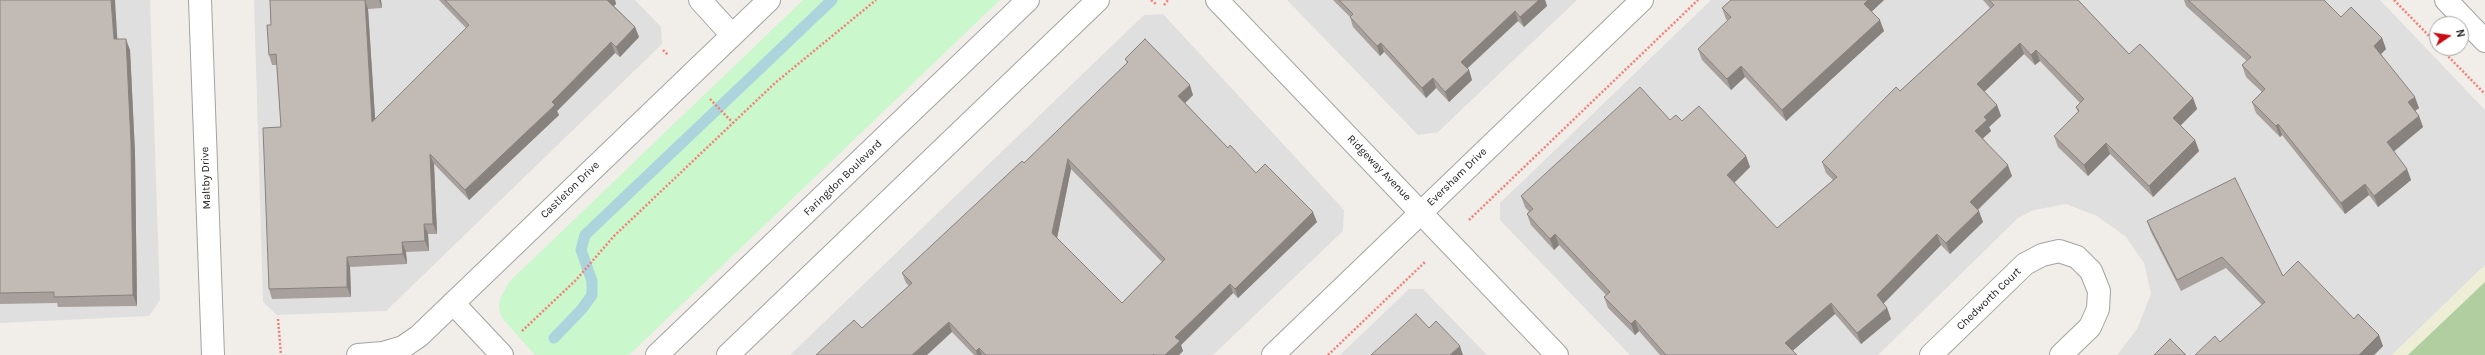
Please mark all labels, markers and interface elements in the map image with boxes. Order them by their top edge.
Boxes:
north arrow [2429,16,2469,56]
text: N [2453,28,2467,39]
street label: Ridgeway Avenue [1344,132,1414,204]
street label: Faringdon Boulevard [801,137,885,219]
street label: Eversham Drive [1424,145,1490,209]
street label: Maltby Drive [198,147,214,209]
street label: Castleton Drive [538,159,602,221]
street label: Chedworth Court [1954,265,2024,333]

